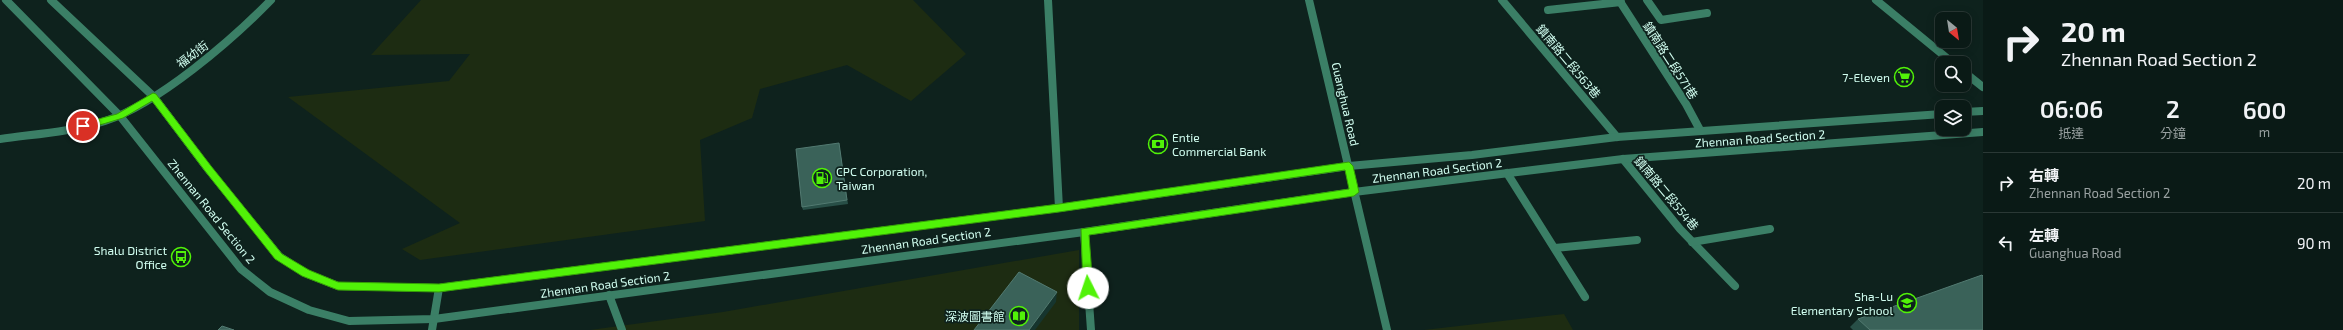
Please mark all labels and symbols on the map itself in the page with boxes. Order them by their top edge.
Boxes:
north arrow [1935,12,1971,48]
street label: 鎮南路二段571巷 [1641,19,1701,101]
street label: 鎮南路二段563巷 [1534,21,1604,101]
street label: 福幼街 [173,38,211,70]
street label: Guanghua Road [1330,61,1362,147]
supermarket icon: 7-Eleven [1893,66,1915,88]
place label: 7-Eleven [1842,70,1890,84]
pin [66,109,100,143]
street label: Zhennan Road Section 2 [1694,126,1826,150]
place label: Entie Commercial Bank [1172,130,1266,158]
bank icon: Entie Commercial Bank [1147,133,1169,155]
street label: 鎮南路二段554巷 [1632,153,1702,233]
street label: Zhennan Road Section 2 [1371,155,1503,185]
street label: Zhennan Road Section 2 [165,156,259,266]
place label: CPC Corporation, Taiwan [836,164,927,192]
fuel station icon: CPC Corporation, Taiwan [811,167,833,189]
street label: Zhennan Road Section 2 [860,224,992,256]
place label: Shalu District Office [94,243,167,271]
bus stop icon: Shalu District Office [170,246,192,268]
position arrow [1067,267,1109,309]
street label: Zhennan Road Section 2 [539,268,671,300]
place label: Sha-Lu Elementary School [1791,289,1893,317]
school or university icon: Sha-Lu Elementary School [1896,292,1918,314]
library icon: 深波圖書館 [1008,305,1030,327]
place label: 深波圖書館 [945,309,1005,323]

